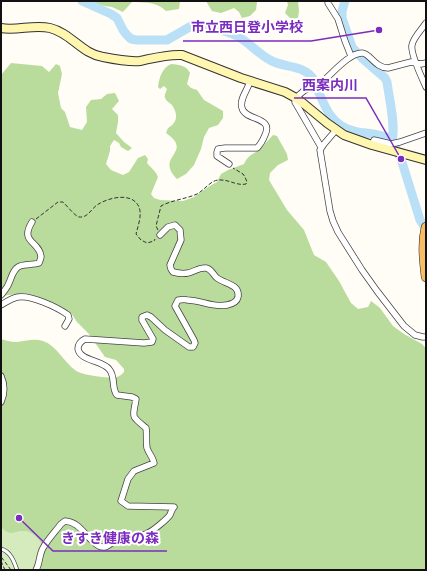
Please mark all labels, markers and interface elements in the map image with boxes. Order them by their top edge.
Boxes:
callout: 市立西日登小学校 [183,15,311,41]
text: 市立西日登小学校 [191,17,303,36]
callout: 西案内川 [294,72,366,98]
text: 西案内川 [302,75,358,94]
callout: きすき健康の森 [53,525,167,551]
text: きすき健康の森 [61,528,159,547]

